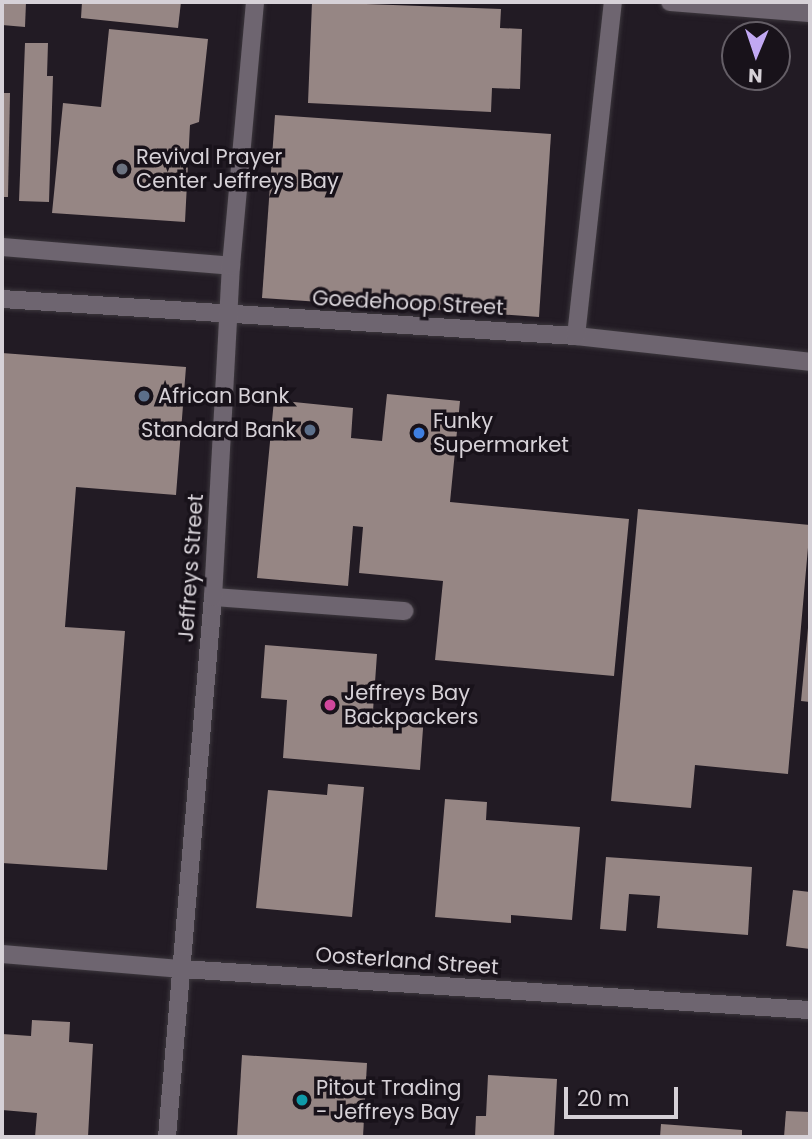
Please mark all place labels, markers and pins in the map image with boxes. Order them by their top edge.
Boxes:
place label: Revival Prayer Center Jeffreys Bay [136,144,339,194]
marker: Revival Prayer Center Jeffreys Bay [114,161,130,177]
place label: African Bank [158,383,289,409]
marker: African Bank [136,388,152,404]
place label: Funky Supermarket [433,408,569,458]
place label: Standard Bank [141,417,296,443]
marker: Standard Bank [302,422,318,438]
marker: Funky Supermarket [411,425,427,441]
place label: Jeffreys Bay Backpackers [344,680,478,730]
marker: Jeffreys Bay Backpackers [322,697,338,713]
place label: Pitout Trading - Jeffreys Bay [316,1075,461,1125]
marker: Pitout Trading - Jeffreys Bay [294,1092,310,1108]

